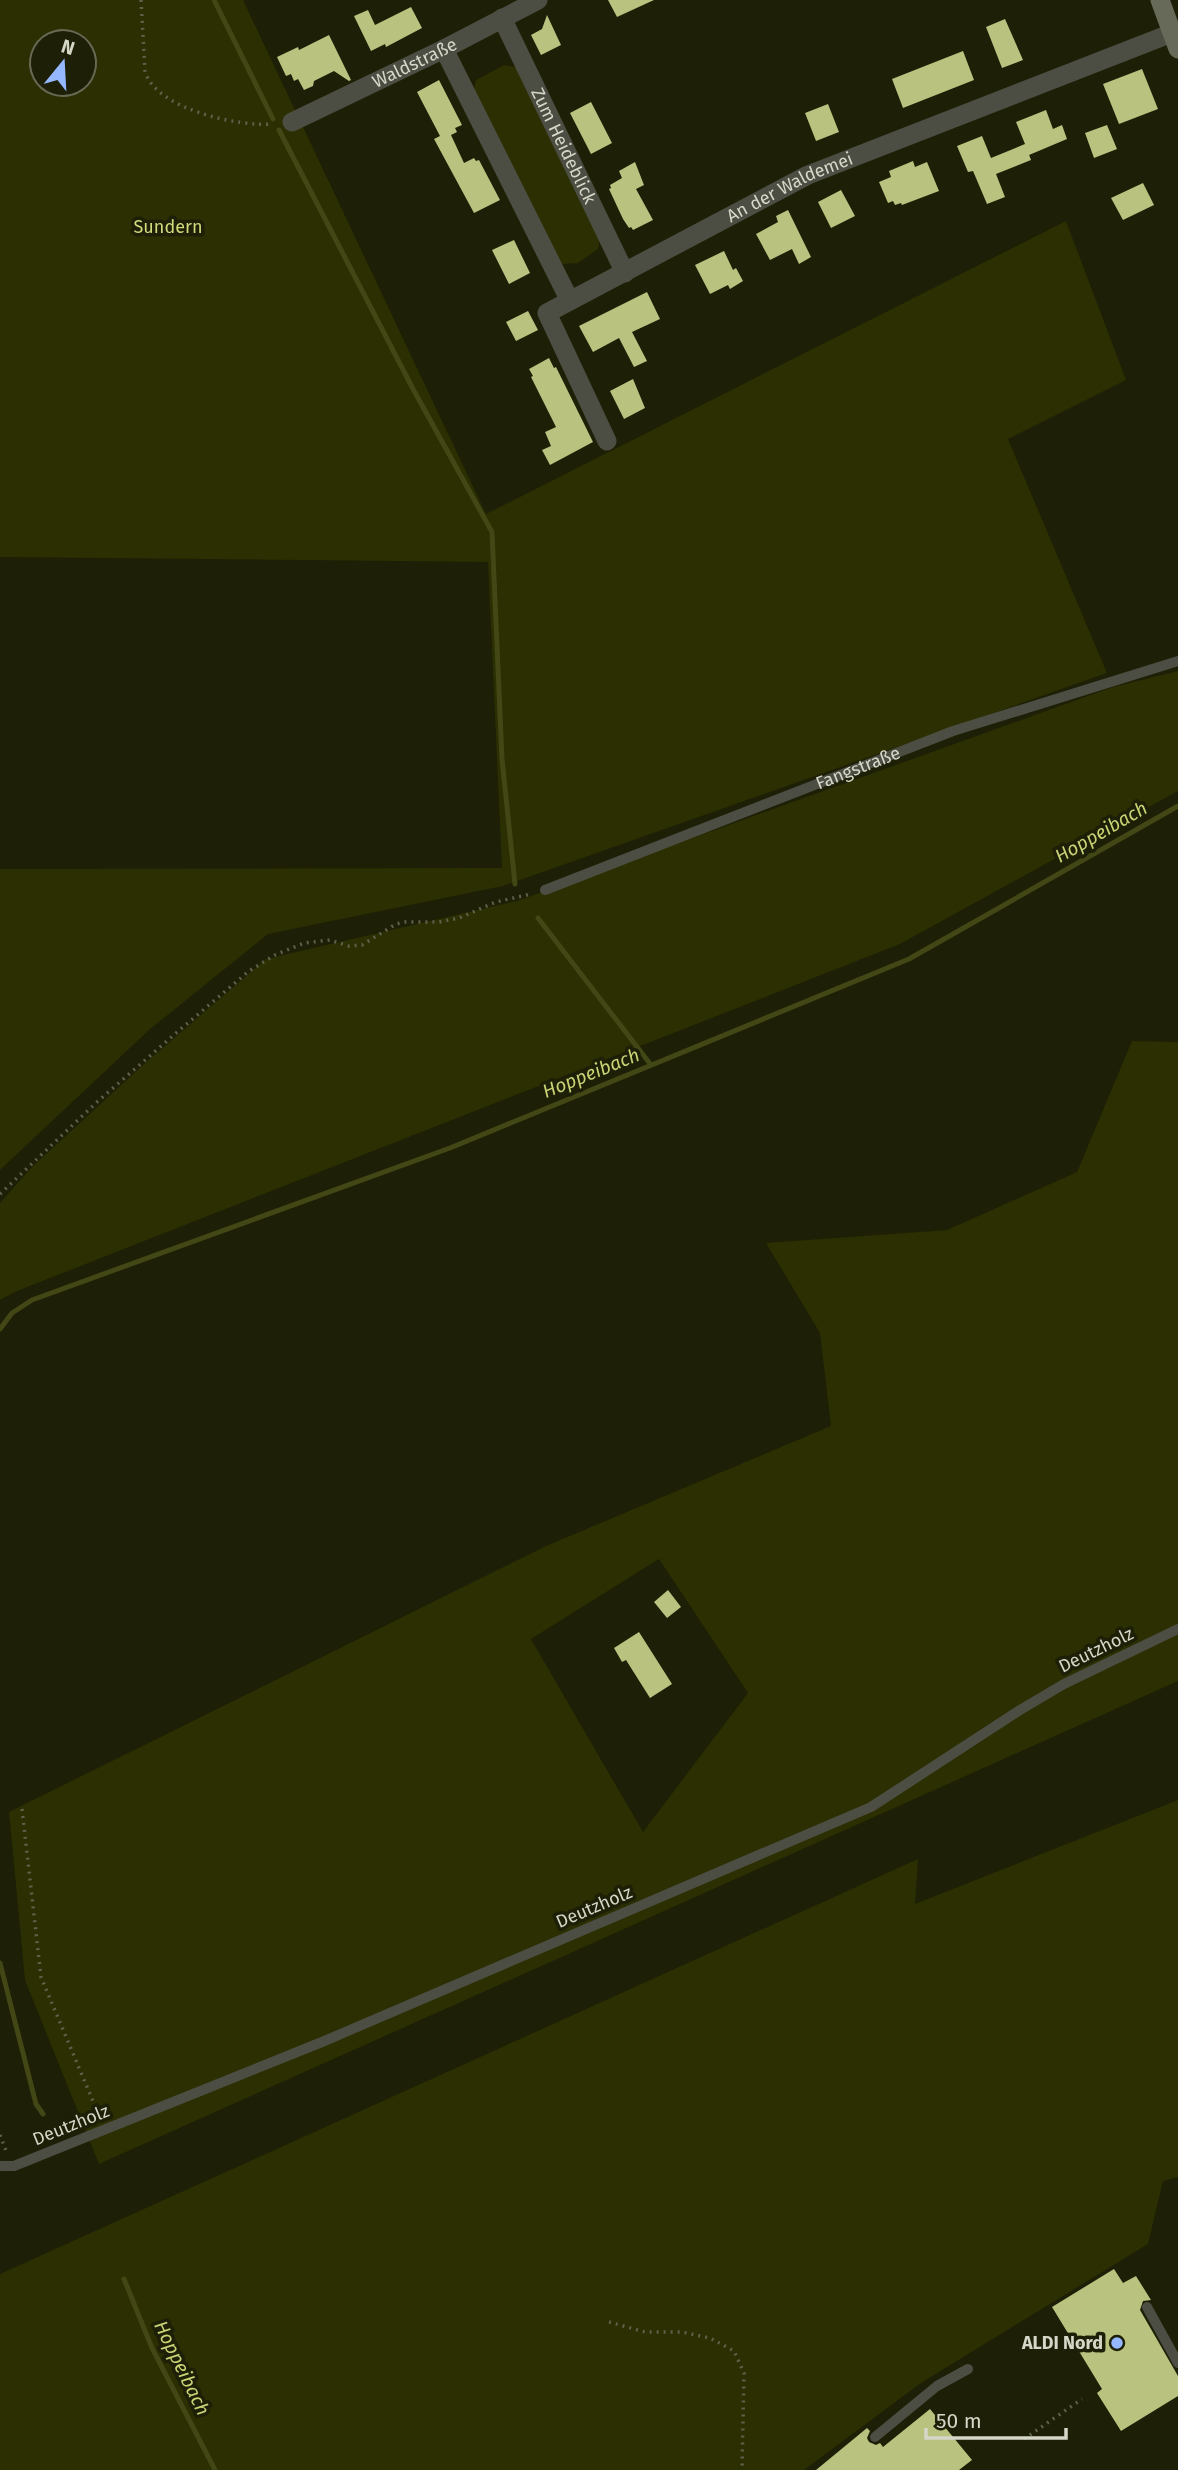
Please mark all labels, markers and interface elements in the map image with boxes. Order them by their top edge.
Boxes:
north arrow [28,28,98,98]
street label: Waldstraße [369,33,461,93]
text: N [59,34,78,60]
street label: Zum Heideblick [526,84,601,208]
street label: An der Waldemei [723,148,856,227]
park label: Sundern [134,216,202,238]
street label: Fangstraße [813,742,903,794]
water label: Hoppeibach [1051,796,1151,868]
water label: Hoppeibach [539,1043,643,1103]
street label: Deutzholz [1055,1622,1137,1678]
street label: Deutzholz [553,1881,636,1933]
street label: Deutzholz [30,2100,113,2150]
water label: Hoppeibach [149,2317,215,2419]
place label: ALDI Nord [1021,2332,1103,2354]
marker: ALDI Nord [1109,2335,1125,2351]
scale bar [926,2396,1066,2440]
text: 50 m [936,2408,982,2434]

